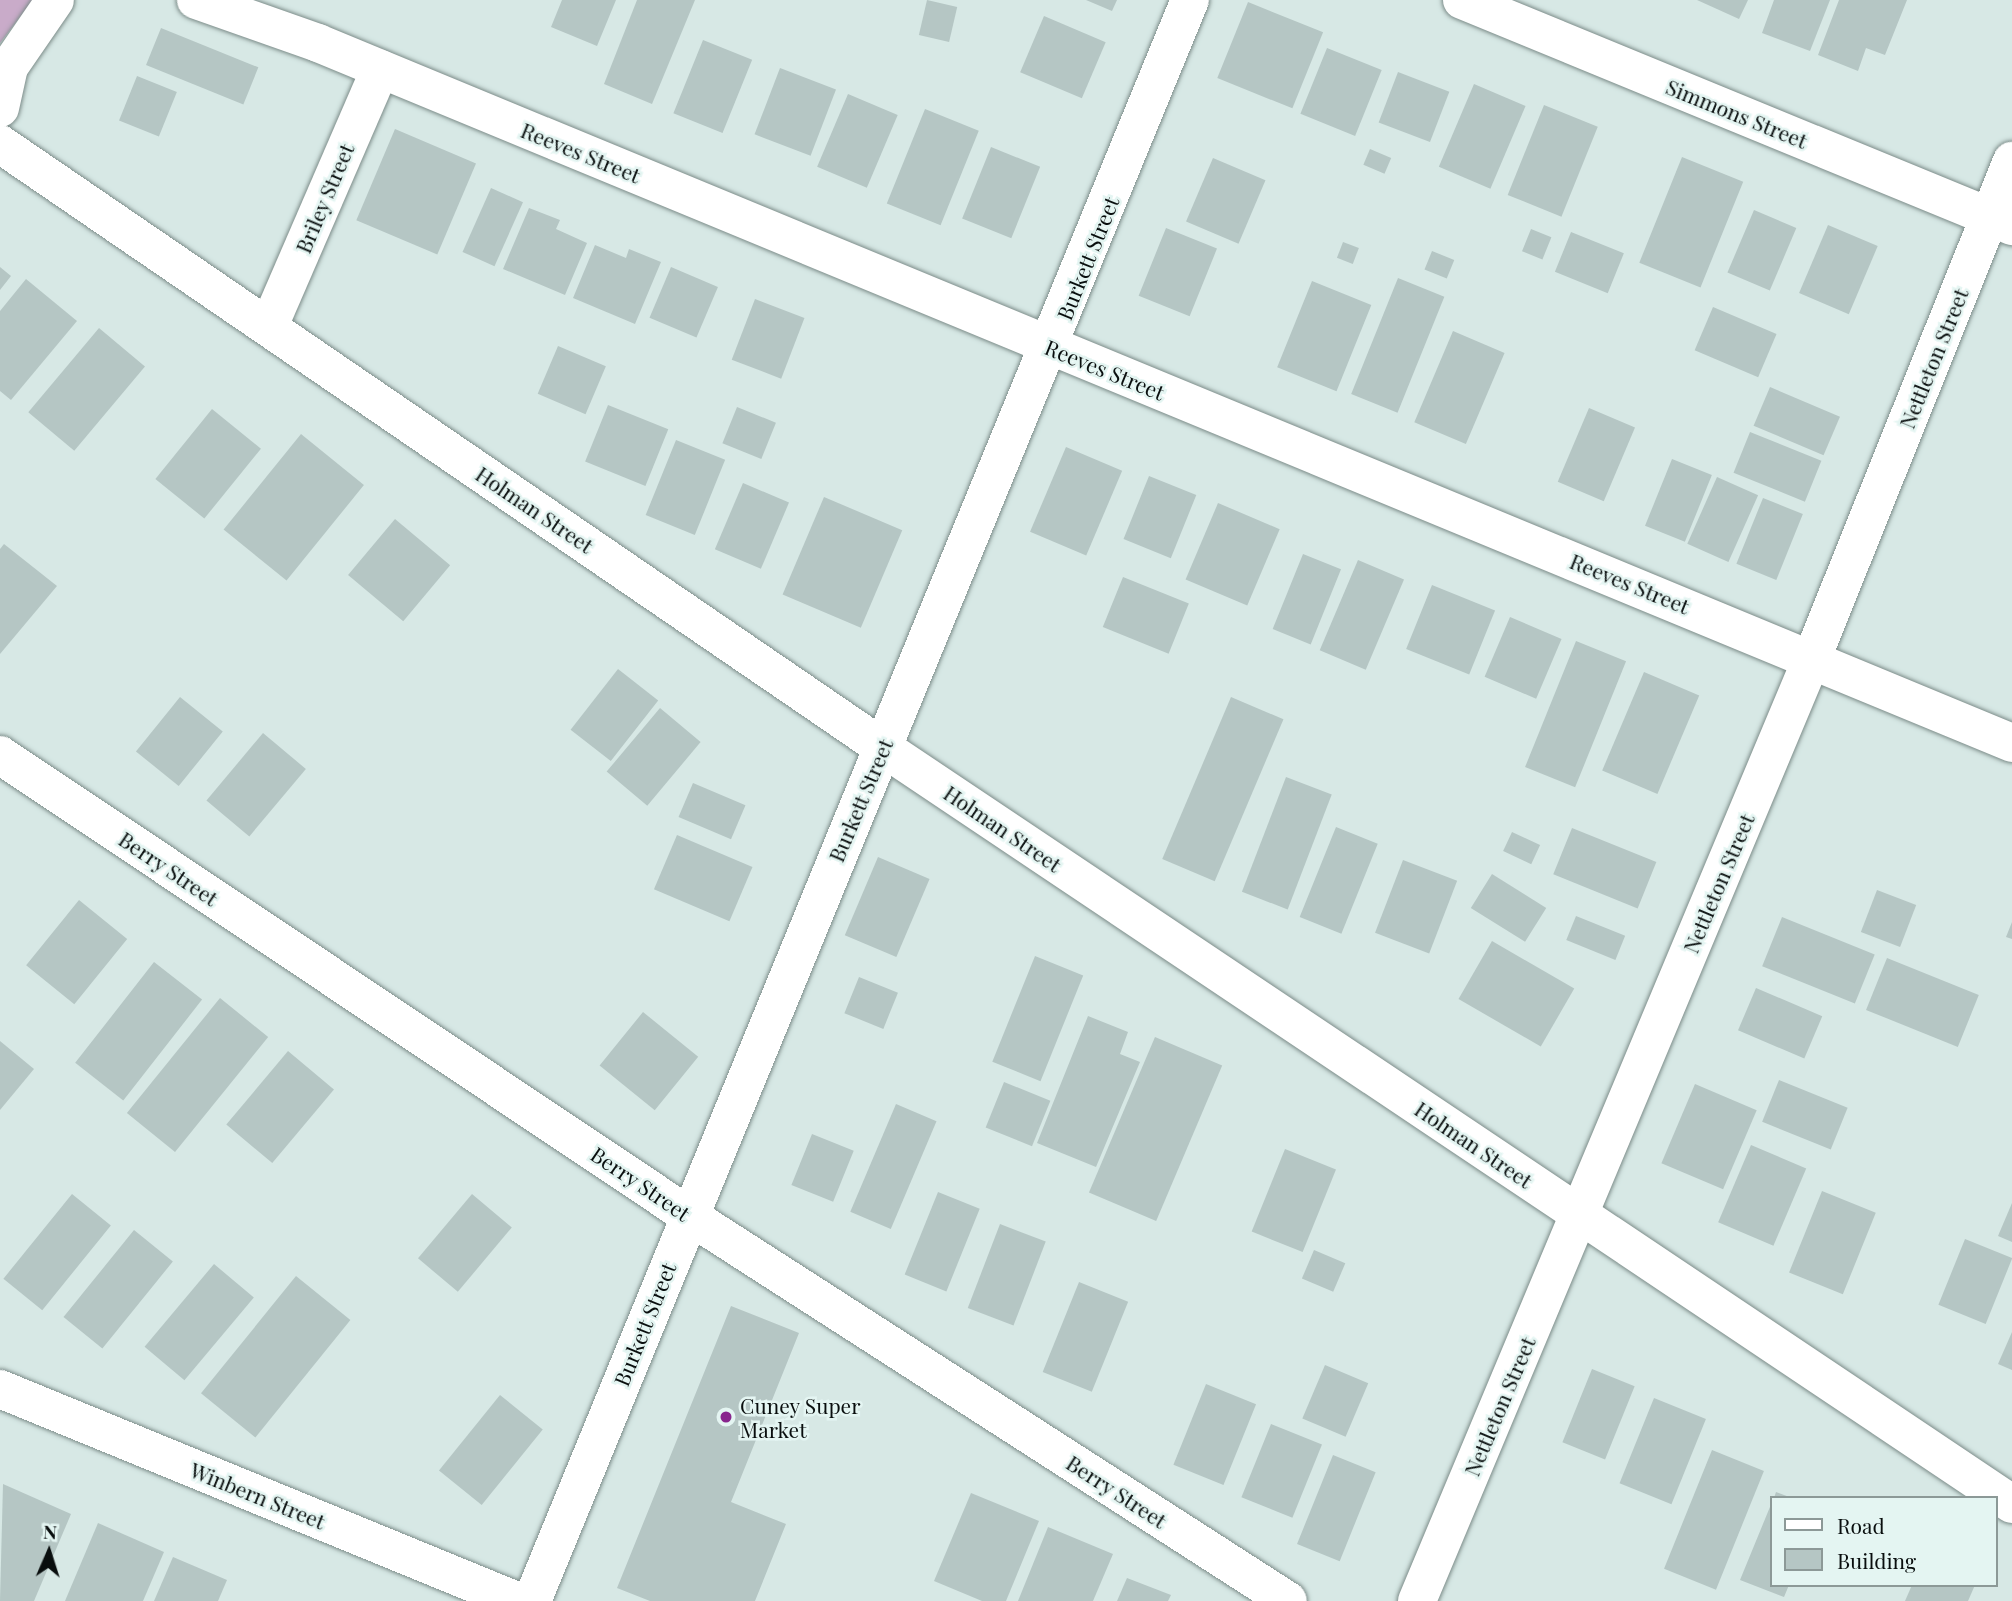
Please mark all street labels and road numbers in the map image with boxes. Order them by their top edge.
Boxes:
street label: Simmons Street [1663,73,1811,153]
street label: Reeves Street [518,117,644,187]
street label: Briley Street [290,139,358,257]
street label: Burkett Street [1051,192,1123,324]
street label: Nettleton Street [1893,284,1973,432]
street label: Reeves Street [1042,334,1168,404]
street label: Holman Street [472,461,598,557]
street label: Reeves Street [1567,548,1693,618]
street label: Burkett Street [823,735,897,865]
street label: Holman Street [940,780,1066,876]
street label: Nettleton Street [1677,810,1759,956]
street label: Berry Street [114,826,224,910]
street label: Holman Street [1411,1096,1537,1192]
street label: Berry Street [586,1141,696,1225]
street label: Burkett Street [608,1258,680,1390]
street label: Nettleton Street [1458,1333,1540,1479]
street label: Berry Street [1062,1449,1172,1533]
street label: Winbern Street [187,1457,329,1533]

